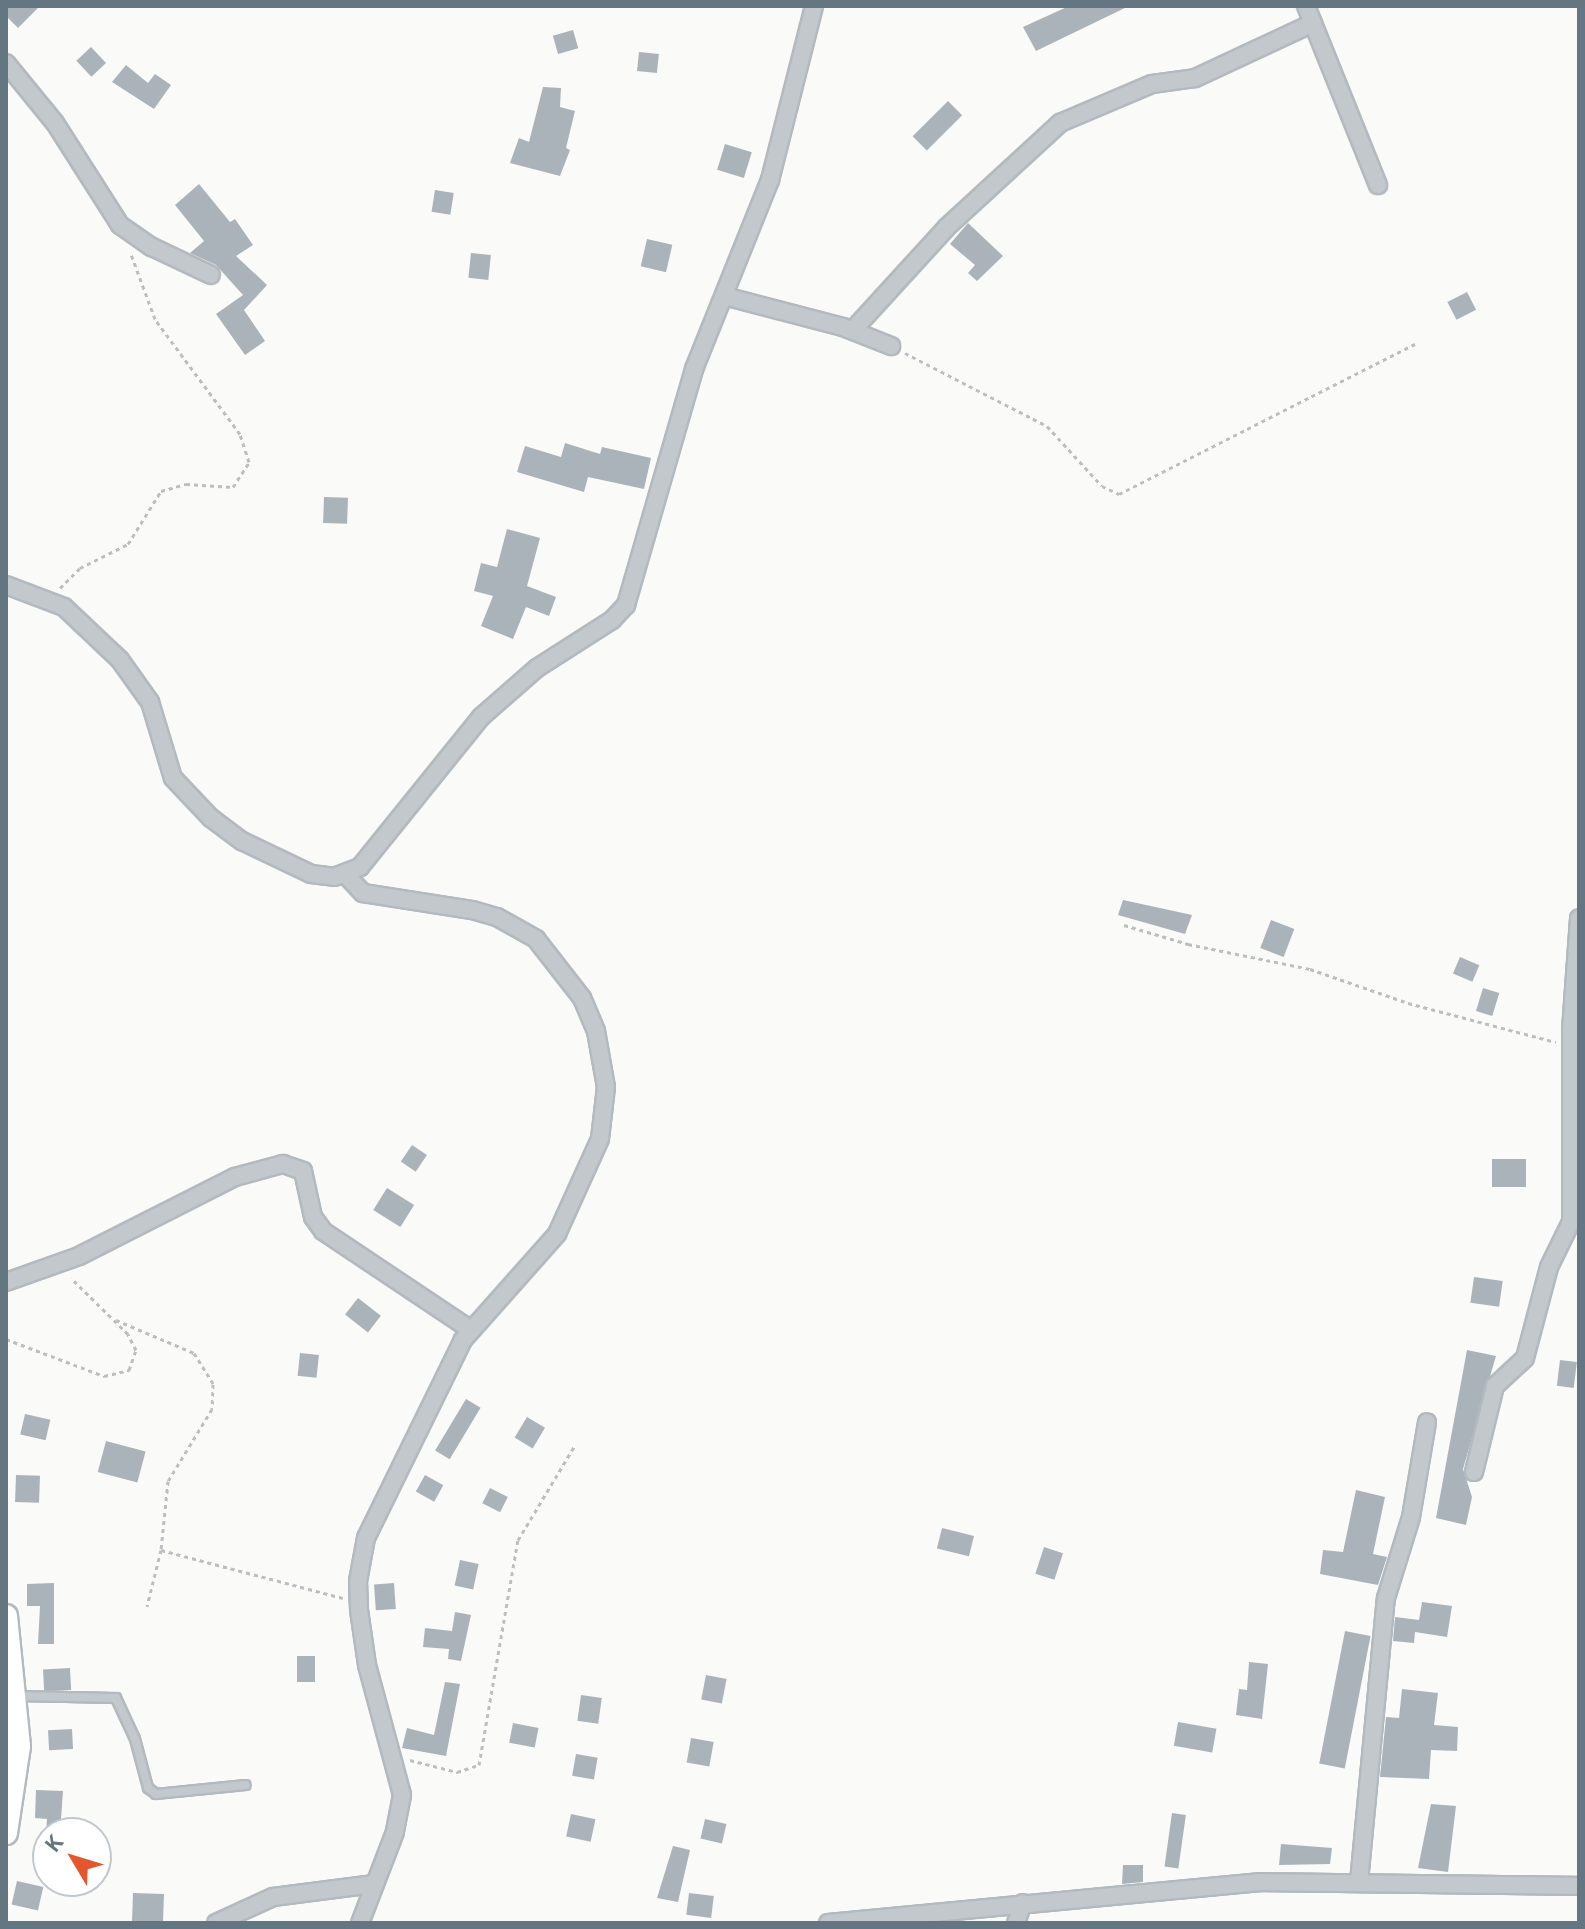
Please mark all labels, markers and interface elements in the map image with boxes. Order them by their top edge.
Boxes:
north arrow [32,1817,112,1897]
text: K [38,1829,70,1858]

